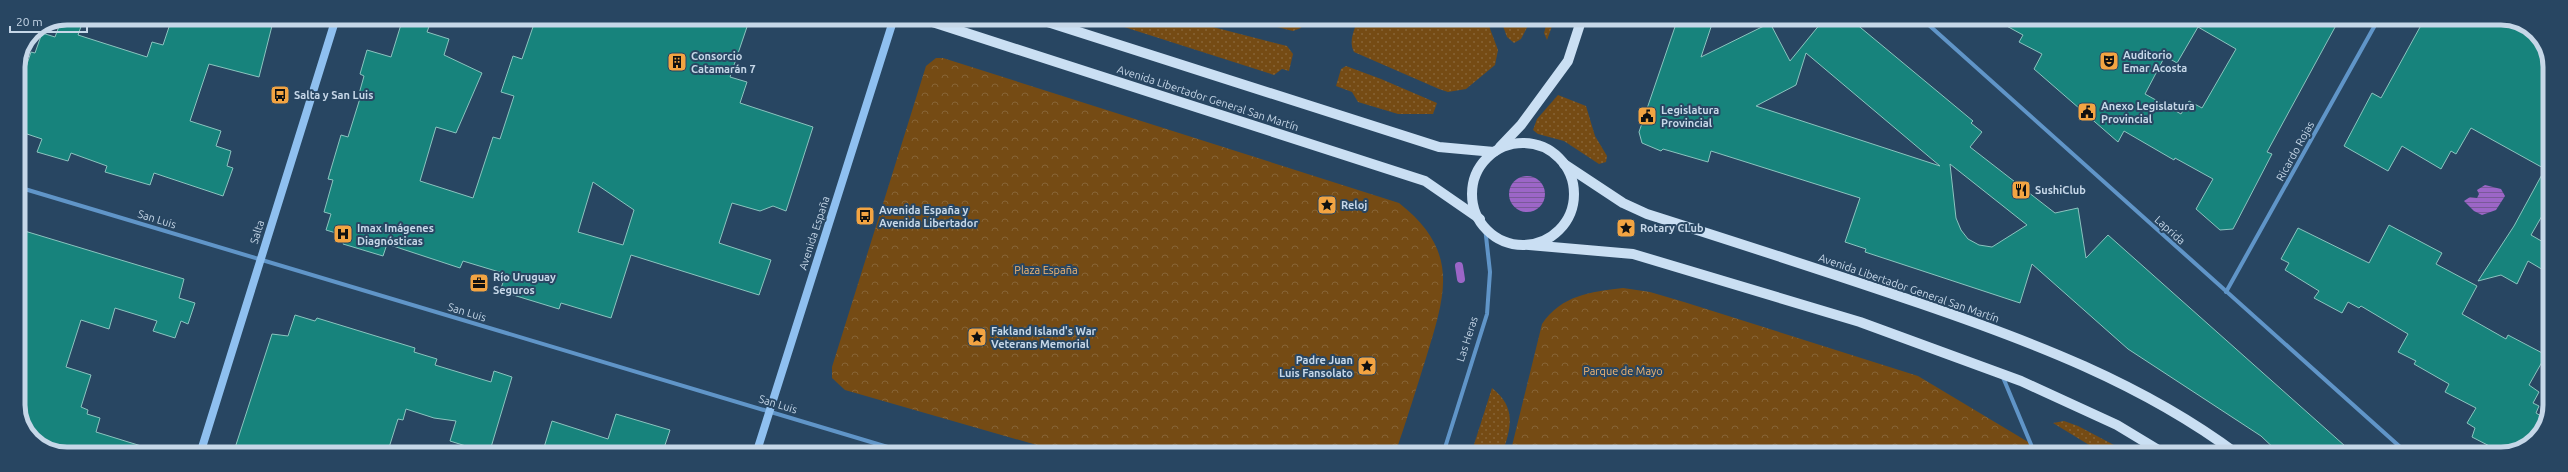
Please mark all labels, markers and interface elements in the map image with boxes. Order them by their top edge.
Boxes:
scale bar [10,8,87,34]
text: 20 m [16,15,43,28]
place label: Auditorio Emar Acosta [2123,49,2187,74]
place label: Consorcio Catamarán 7 [691,50,756,75]
theatre icon: Auditorio Emar Acosta [2098,50,2120,72]
building icon: Consorcio Catamarán 7 [666,51,688,73]
street label: Avenida Libertador General San Martín [1116,63,1300,133]
bus stop icon: Salta y San Luis [269,84,291,106]
place label: Salta y San Luis [294,89,373,101]
place label: Anexo Legislatura Provincial [2101,100,2195,125]
public building icon: Anexo Legislatura Provincial [2076,101,2098,123]
place label: Legislatura Provincial [1661,104,1719,129]
public building icon: Legislatura Provincial [1636,105,1658,127]
street label: Ricardo Rojas [2274,119,2316,183]
restaurant icon: SushiClub [2010,179,2032,201]
place label: SushiClub [2035,184,2086,196]
place icon: Reloj [1316,194,1338,216]
street label: Avenida España [796,195,832,271]
place label: Reloj [1341,199,1367,211]
place label: Avenida España y Avenida Libertador [879,204,978,229]
bus stop icon: Avenida España y Avenida Libertador [854,205,876,227]
street label: San Luis [136,207,178,231]
street label: Laprida [2152,213,2188,247]
place icon: Rotary CLub [1615,217,1637,239]
street label: Salta [248,219,266,245]
place label: Imax Imágenes Diagnósticas [357,222,434,247]
place label: Rotary CLub [1640,222,1704,234]
hospital icon: Imax Imágenes Diagnósticas [332,223,354,245]
street label: Avenida Libertador General San Martín [1817,251,2001,325]
park label: Plaza España [1014,264,1078,276]
place label: Río Uruguay Seguros [493,271,556,296]
office icon: Río Uruguay Seguros [468,272,490,294]
street label: San Luis [446,300,488,324]
street label: Las Heras [1454,315,1480,363]
place label: Fakland Island's War Veterans Memorial [991,325,1097,350]
place icon: Fakland Island's War Veterans Memorial [966,326,988,348]
place label: Padre Juan Luis Fansolato [1279,354,1353,379]
place icon: Padre Juan Luis Fansolato [1356,355,1378,377]
park label: Parque de Mayo [1583,365,1663,377]
street label: San Luis [757,392,799,416]

